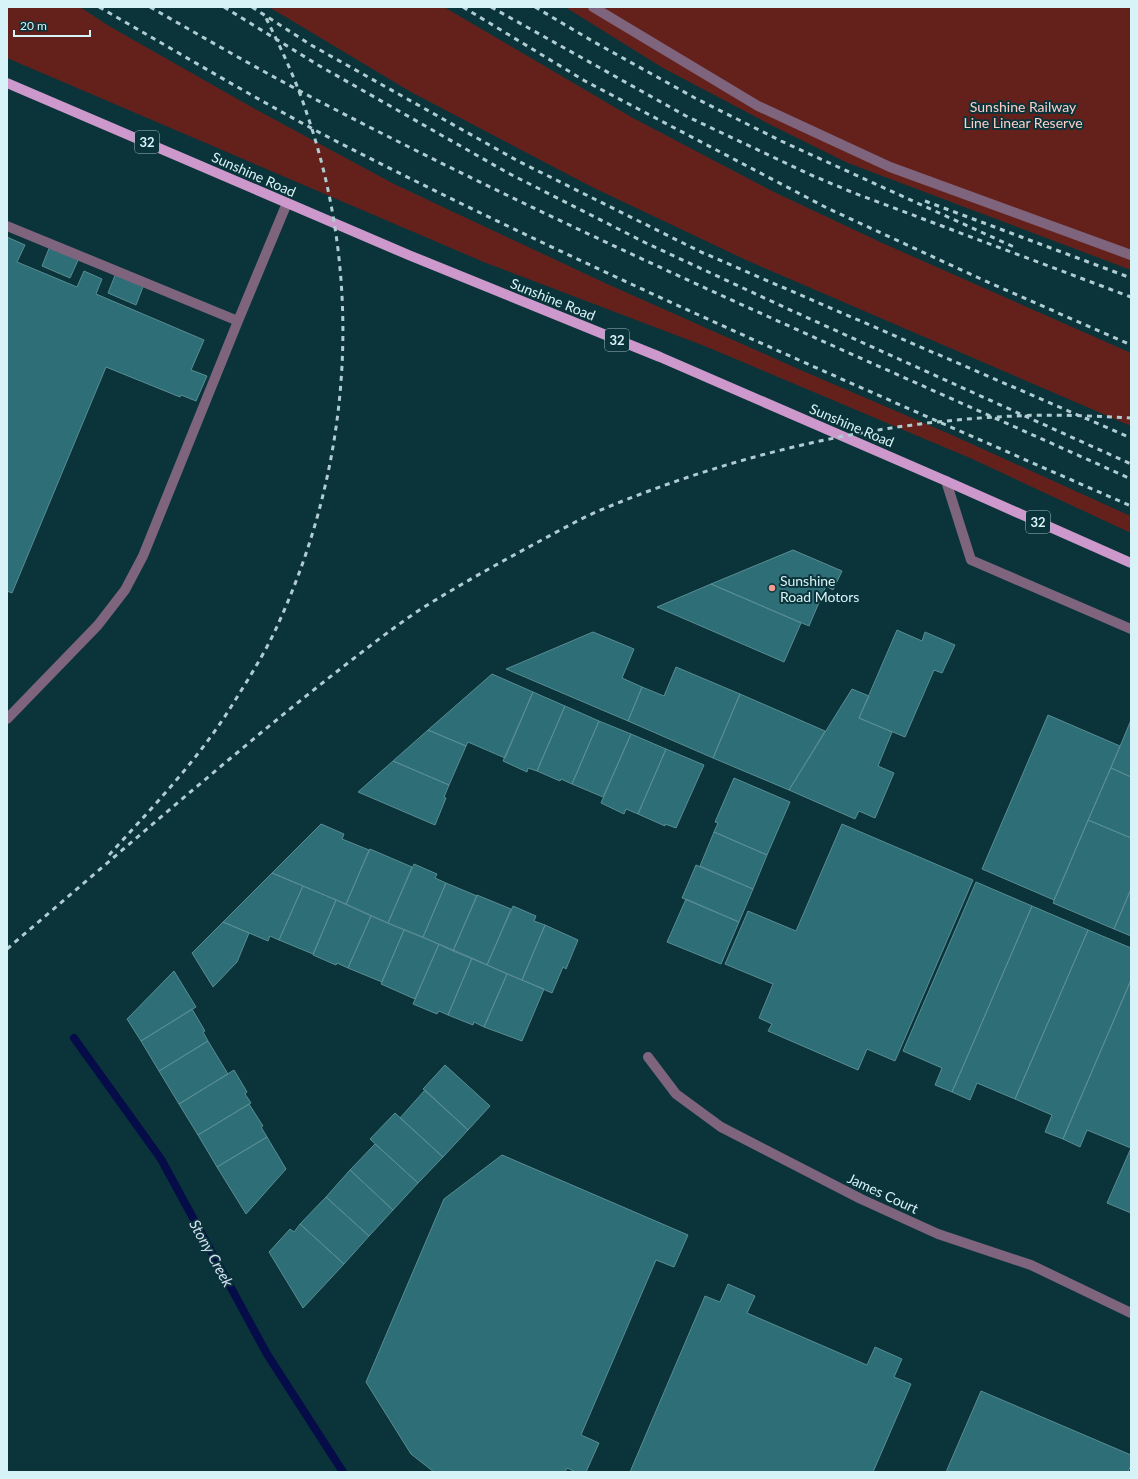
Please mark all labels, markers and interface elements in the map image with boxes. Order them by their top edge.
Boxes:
scale bar [14,12,90,38]
text: 20 m [20,18,47,33]
park label: Sunshine Railway Line Linear Reserve [963,98,1083,131]
road number: 32 [135,131,159,153]
street label: Sunshine Road [209,148,299,200]
street label: Sunshine Road [508,274,598,324]
road number: 32 [605,329,629,351]
street label: Sunshine Road [807,400,897,450]
road number: 32 [1026,511,1050,533]
place label: Sunshine Road Motors [780,572,859,605]
marker: Sunshine Road Motors [767,583,777,593]
street label: James Court [845,1169,921,1217]
water label: Stony Creek [186,1216,238,1290]

